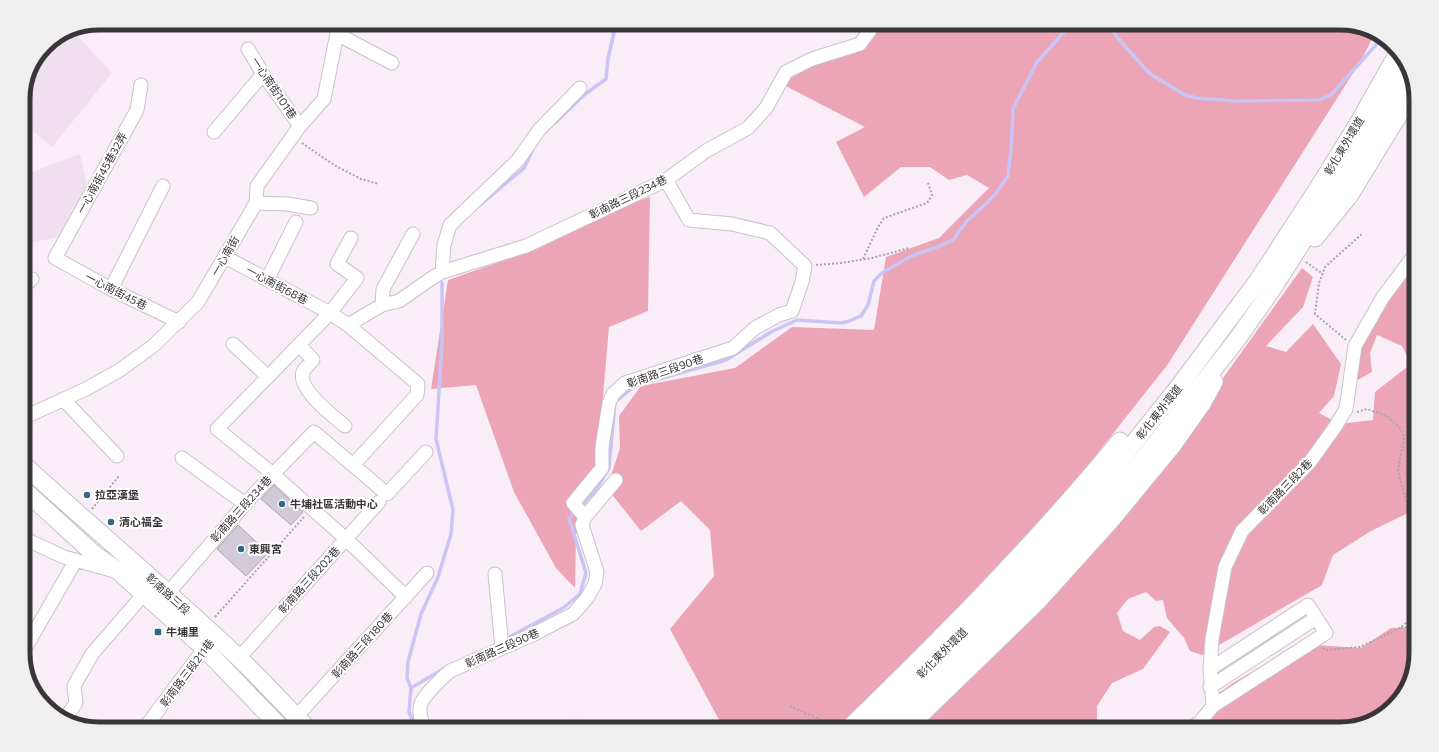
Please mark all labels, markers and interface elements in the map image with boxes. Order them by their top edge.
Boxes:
street label: 一心南街101巷 [249,54,300,121]
street label: 彰化東外環道 [1321,114,1366,177]
street label: 一心南街45巷32弄 [74,130,129,216]
street label: 彰南路三段234巷 [587,172,669,221]
street label: 一心南街 [208,233,241,278]
street label: 一心南街68巷 [244,263,310,306]
street label: 一心南街45巷 [83,269,149,312]
street label: 彰南路三段90巷 [625,351,705,390]
street label: 彰化東外環道 [1133,382,1184,442]
street label: 彰南路三段2巷 [1255,456,1314,517]
street label: 彰南路三段234巷 [207,473,274,545]
place label: 拉亞漢堡 [95,488,139,501]
marker: 拉亞漢堡 [82,490,92,500]
place label: 牛埔社區活動中心 [290,497,378,510]
marker: 牛埔社區活動中心 [277,499,287,509]
place label: 清心福全 [119,515,163,528]
marker: 清心福全 [106,517,116,527]
place label: 東興宮 [249,542,282,555]
marker: 東興宮 [236,544,246,554]
street label: 彰南路三段202巷 [275,544,342,616]
street label: 彰南路三段 [144,570,193,617]
street label: 彰南路三段180巷 [329,609,395,680]
place label: 牛埔里 [166,625,199,638]
street label: 彰南路三段90巷 [463,625,541,670]
street label: 彰化東外環道 [914,625,970,681]
marker: 牛埔里 [153,627,163,637]
street label: 彰南路三段211巷 [157,636,216,709]

